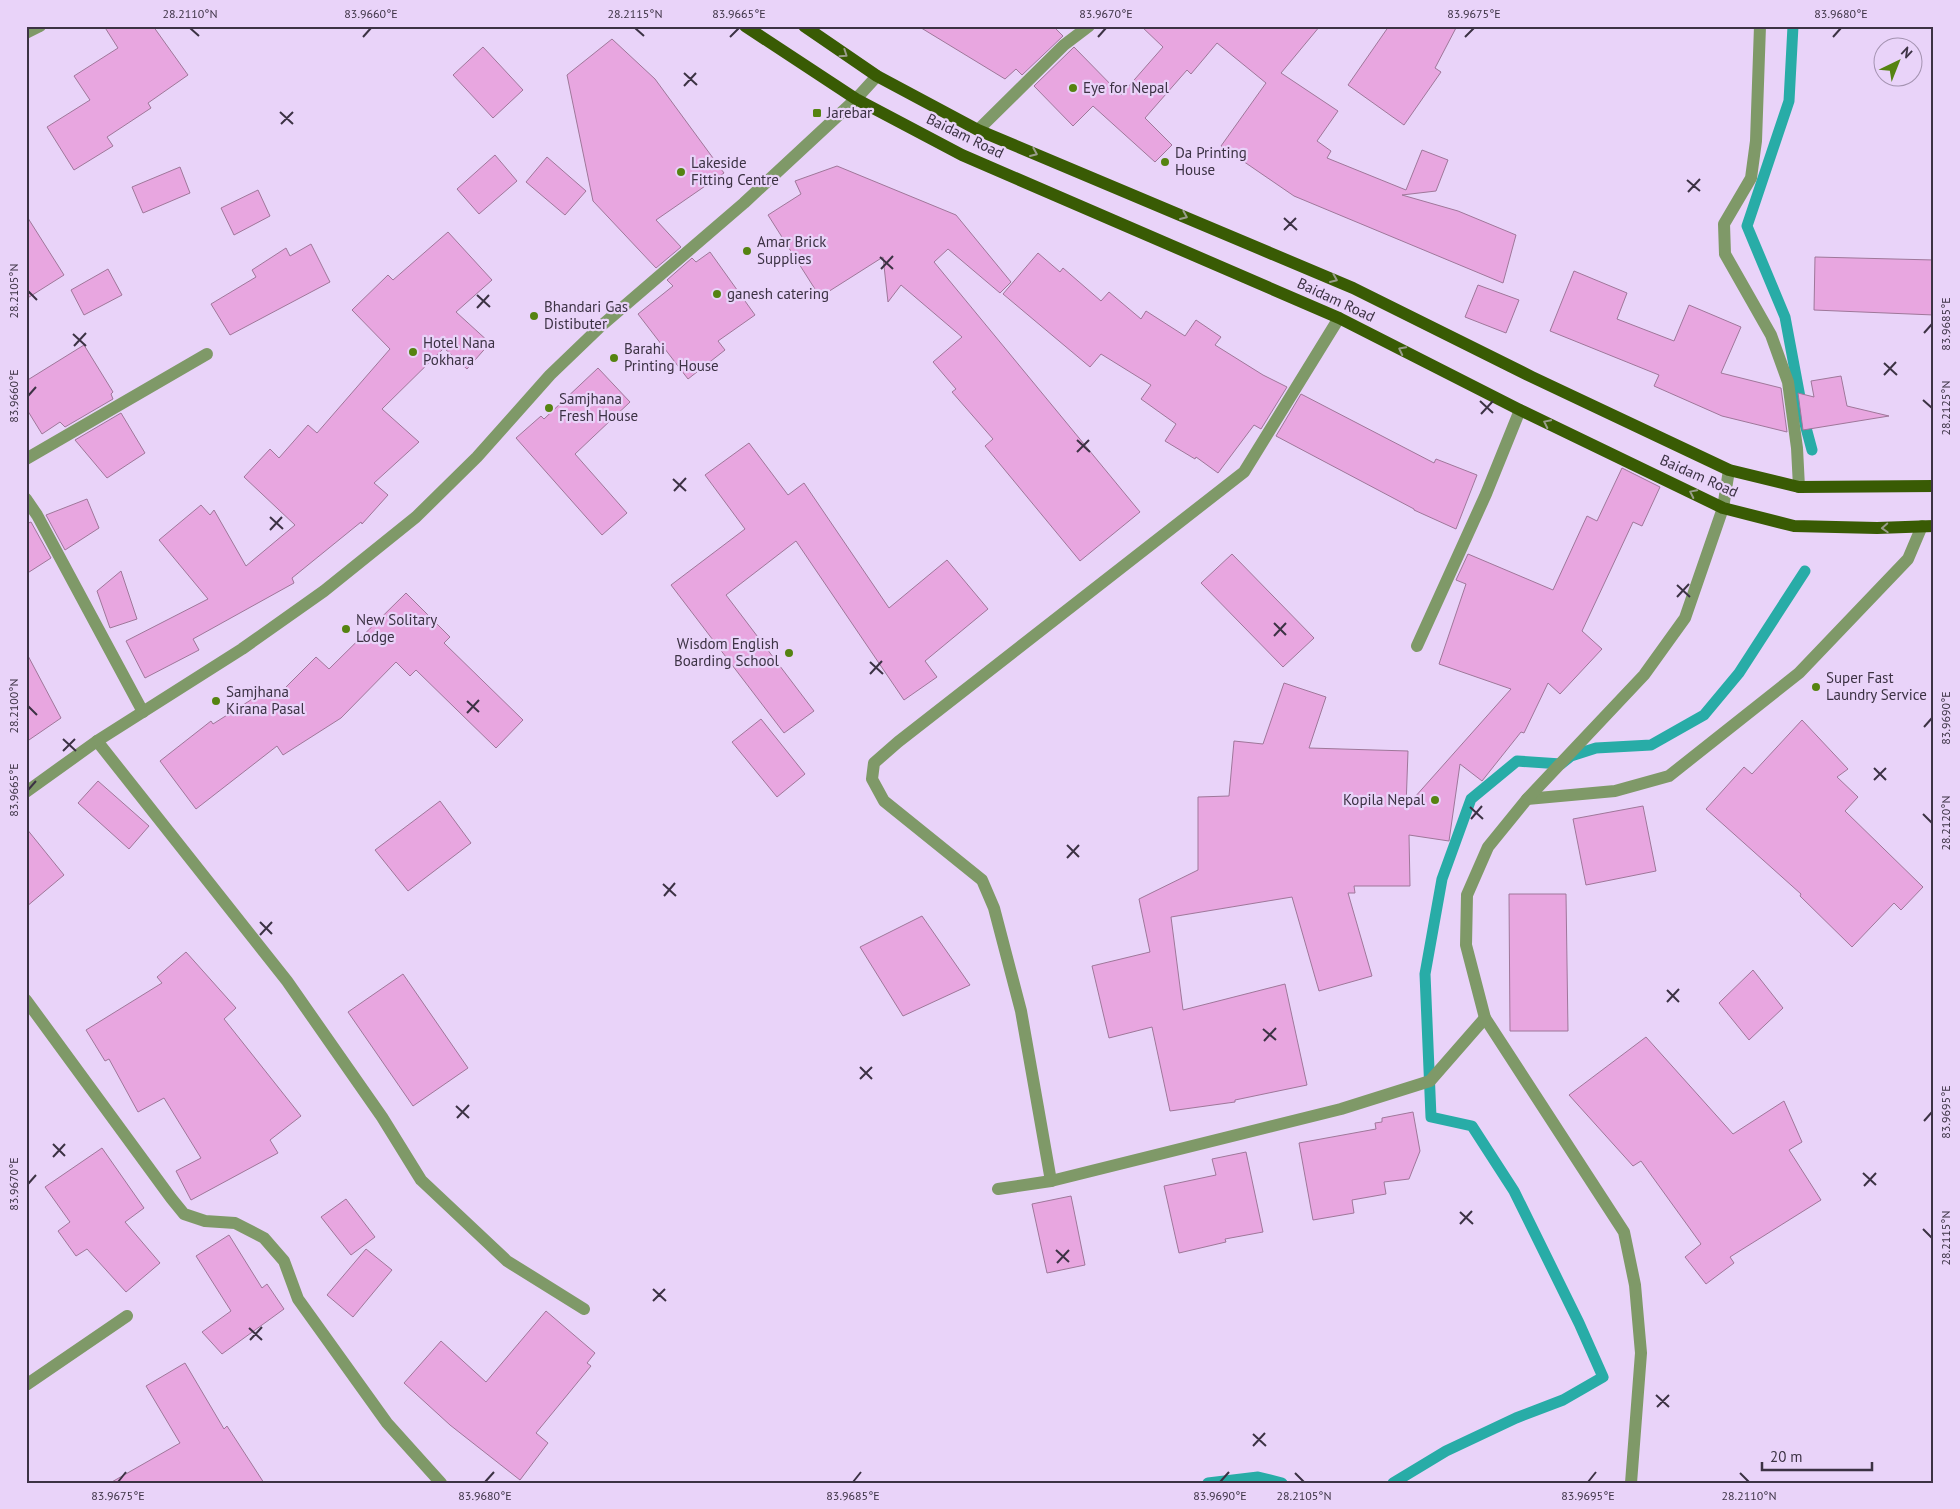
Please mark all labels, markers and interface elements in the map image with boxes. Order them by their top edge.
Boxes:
text: 28.2110°N [163,6,217,21]
text: 83.9660°E [344,6,398,21]
text: 28.2115°N [608,6,662,21]
text: 83.9665°E [712,6,766,21]
text: 83.9670°E [1079,6,1133,21]
text: 83.9675°E [1447,6,1501,21]
text: 83.9680°E [1814,6,1868,21]
north arrow [1872,38,1922,88]
text: N [1897,43,1916,62]
one-way arrow [838,48,848,57]
place label: Eye for Nepal [1083,78,1170,97]
marker: Eye for Nepal [1067,82,1079,94]
place label: Jarebar [826,103,872,122]
marker: Jarebar [811,107,823,119]
street label: Baidam Road [923,109,1007,162]
place label: Da Printing House [1175,143,1247,179]
one-way arrow [1029,147,1038,158]
place label: Lakeside Fitting Centre [691,153,779,189]
marker: Da Printing House [1159,156,1171,168]
marker: Lakeside Fitting Centre [675,166,687,178]
one-way arrow [1179,210,1188,221]
place label: Amar Brick Supplies [757,232,827,268]
marker: Amar Brick Supplies [741,245,753,257]
text: 28.2105°N [6,264,21,318]
street label: Baidam Road [1294,273,1378,326]
one-way arrow [1329,274,1337,284]
place label: ganesh catering [727,284,829,303]
marker: ganesh catering [711,288,723,300]
place label: Bhandari Gas Distibuter [544,297,628,333]
text: 83.9685°E [1938,297,1953,351]
marker: Bhandari Gas Distibuter [528,310,540,322]
place label: Hotel Nana Pokhara [423,333,495,369]
place label: Barahi Printing House [624,339,719,375]
marker: Hotel Nana Pokhara [407,346,419,358]
one-way arrow [1398,346,1407,356]
marker: Barahi Printing House [608,352,620,364]
text: 83.9660°E [6,369,21,423]
text: 28.2125°N [1938,381,1953,435]
place label: Samjhana Fresh House [559,389,638,425]
marker: Samjhana Fresh House [543,402,555,414]
one-way arrow [1543,419,1552,429]
street label: Baidam Road [1657,450,1741,501]
one-way arrow [1689,489,1698,499]
one-way arrow [1881,523,1888,533]
place label: New Solitary Lodge [356,610,437,646]
marker: New Solitary Lodge [340,623,352,635]
place label: Wisdom English Boarding School [674,634,780,670]
marker: Wisdom English Boarding School [783,647,795,659]
place label: Super Fast Laundry Service [1826,668,1927,704]
text: 28.2100°N [6,679,21,733]
marker: Super Fast Laundry Service [1810,681,1822,693]
place label: Samjhana Kirana Pasal [226,682,305,718]
text: 83.9690°E [1938,691,1953,745]
marker: Samjhana Kirana Pasal [210,695,222,707]
text: 83.9665°E [6,763,21,817]
place label: Kopila Nepal [1343,790,1426,809]
marker: Kopila Nepal [1429,794,1441,806]
text: 28.2120°N [1938,796,1953,850]
text: 83.9695°E [1938,1085,1953,1139]
text: 83.9670°E [6,1157,21,1211]
text: 28.2115°N [1938,1211,1953,1265]
scale bar [1762,1439,1872,1471]
text: 20 m [1770,1447,1803,1466]
text: 83.9675°E [91,1488,145,1503]
text: 83.9680°E [458,1488,512,1503]
text: 83.9685°E [826,1488,880,1503]
text: 83.9690°E [1193,1488,1247,1503]
text: 28.2105°N [1277,1488,1331,1503]
text: 83.9695°E [1561,1488,1615,1503]
text: 28.2110°N [1722,1488,1776,1503]

